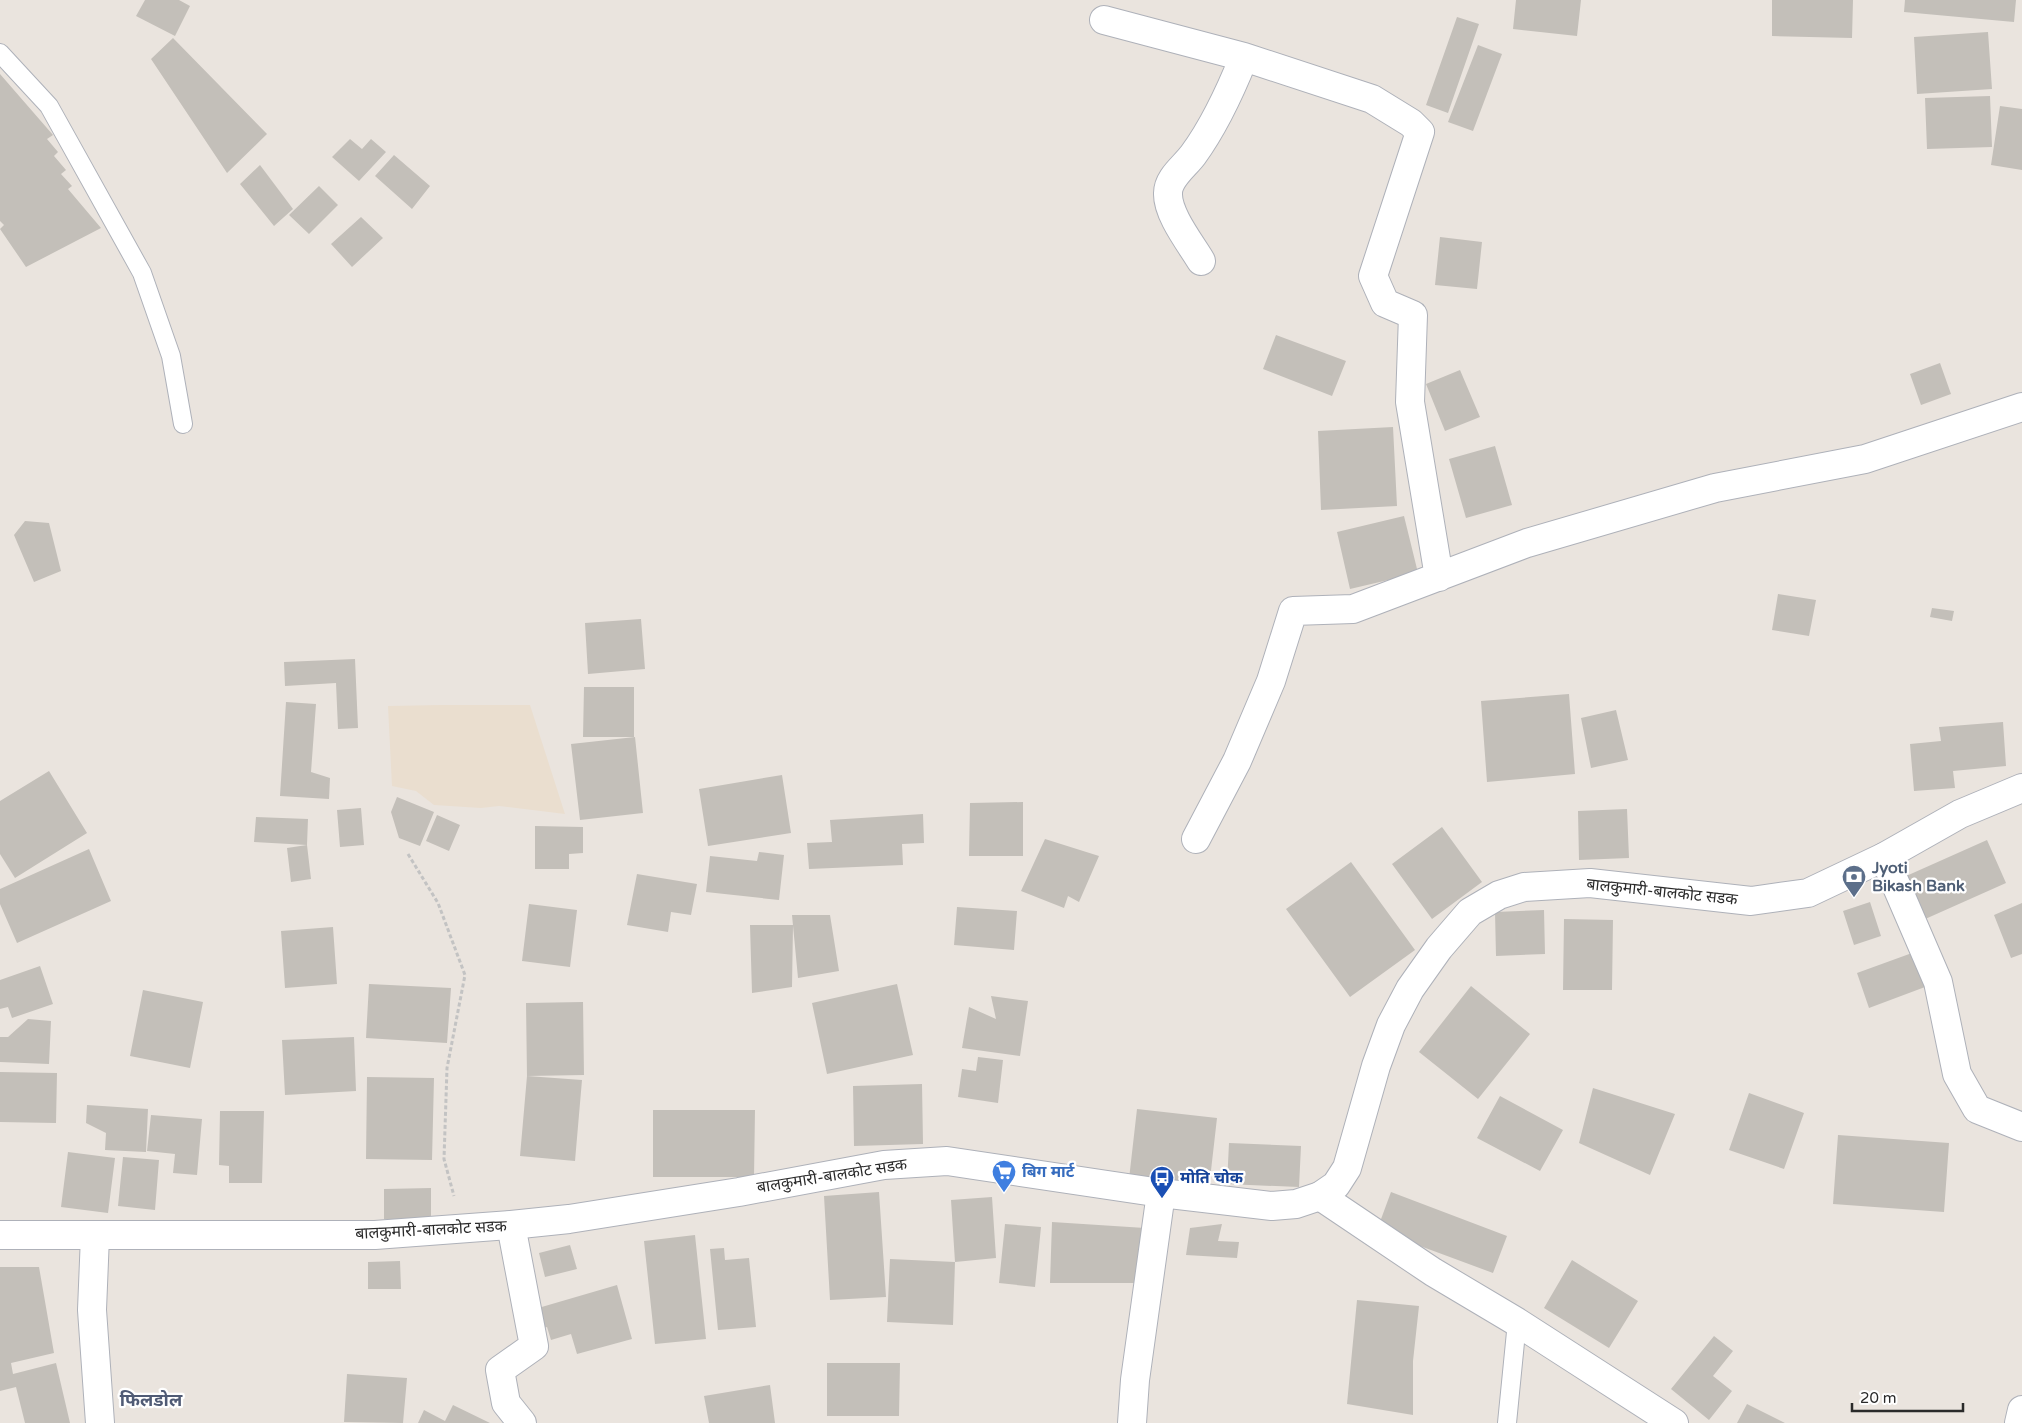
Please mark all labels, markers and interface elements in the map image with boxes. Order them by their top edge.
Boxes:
place label: Jyoti Bikash Bank [1871,858,1965,896]
bank icon: Jyoti Bikash Bank [1841,864,1867,898]
street label: बालकुमारी-बालकोट सडक [1585,874,1739,910]
street label: बालकुमारी-बालकोट सडक [755,1154,909,1198]
supermarket icon: बिग मार्ट [991,1159,1017,1193]
place label: बिग मार्ट [1022,1162,1075,1182]
bus stop icon: मोति चोक [1149,1165,1175,1199]
place label: मोति चोक [1180,1168,1244,1188]
street label: बालकुमारी-बालकोट सडक [355,1216,508,1244]
scale bar [1852,1380,1963,1412]
district label: फिलडोल [120,1389,183,1411]
text: 20 m [1860,1389,1897,1407]

